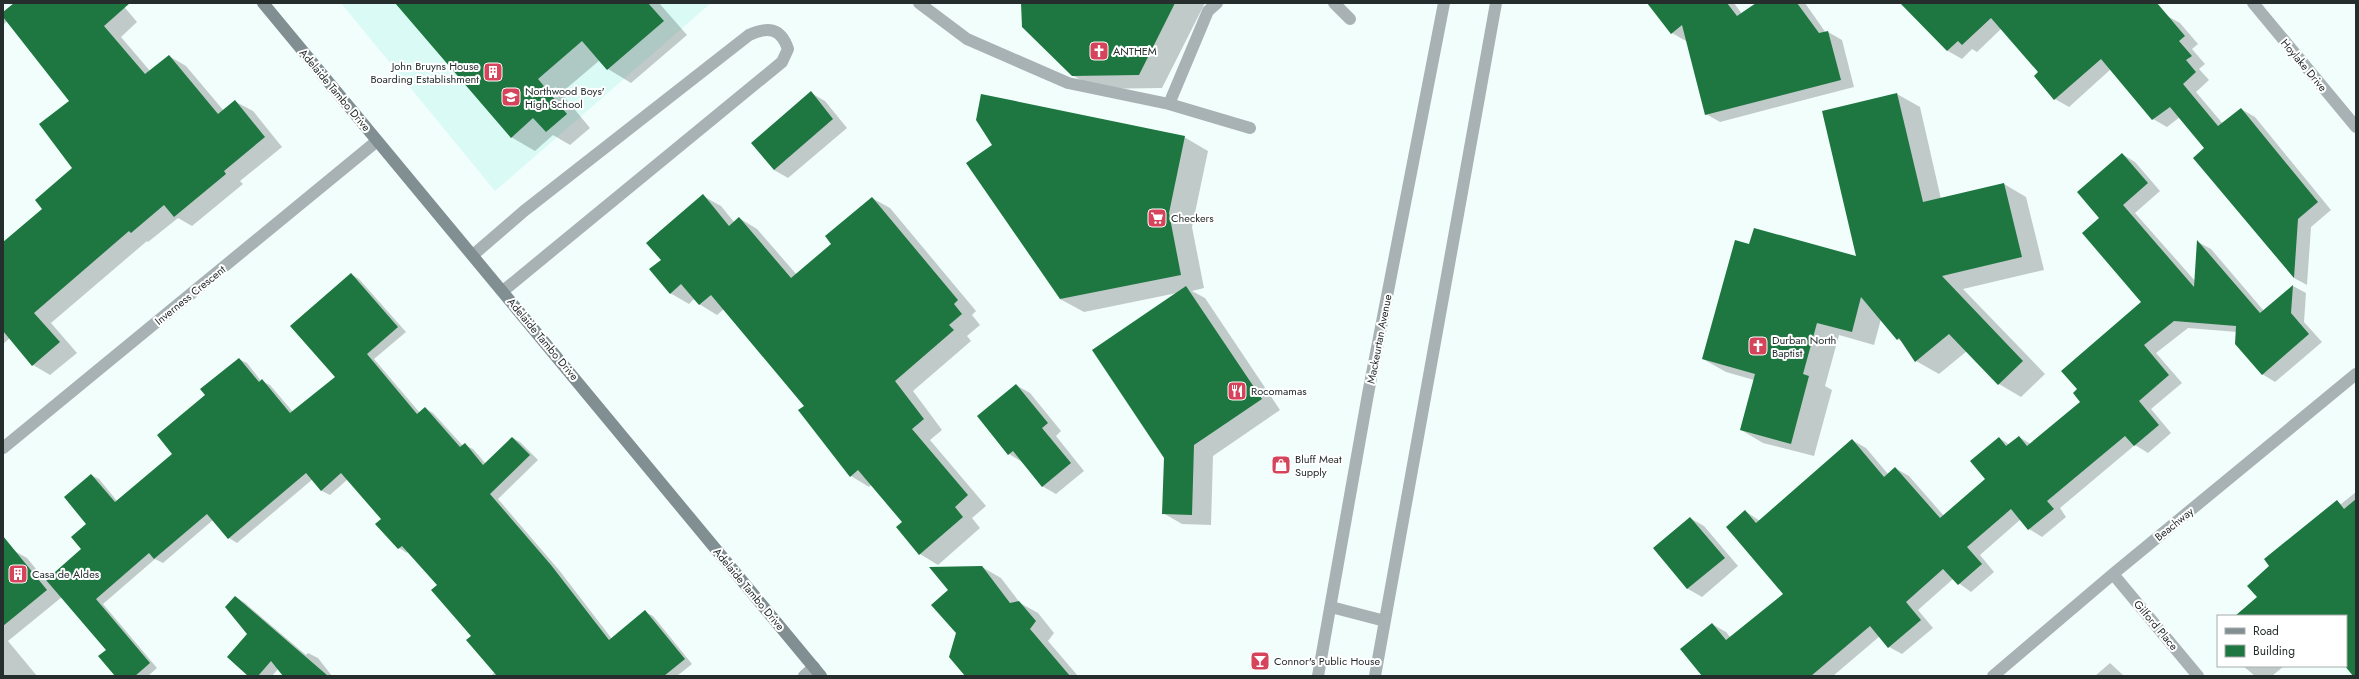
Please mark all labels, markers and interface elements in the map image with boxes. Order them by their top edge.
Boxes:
street label: Hoylake Drive [2277,35,2331,95]
church icon: ANTHEM [1088,40,1110,62]
place label: ANTHEM [1113,43,1157,59]
street label: Adelaide Tambo Drive [296,45,374,135]
place label: John Bruyns House Boarding Establishment [370,58,479,87]
building icon: John Bruyns House Boarding Establishment [482,61,504,83]
place label: Northwood Boys' High School [525,83,605,112]
school or university icon: Northwood Boys' High School [500,86,522,108]
supermarket icon: Checkers [1146,207,1168,229]
place label: Checkers [1171,210,1214,226]
street label: Inverness Crescent [151,261,229,329]
street label: Mackeurtan Avenue [1363,293,1396,385]
street label: Adelaide Tambo Drive [504,294,582,384]
place label: Durban North Baptist [1772,332,1836,361]
church icon: Durban North Baptist [1747,335,1769,357]
restaurant icon: Rocomamas [1226,380,1248,402]
place label: Rocomamas [1251,383,1307,399]
place label: Bluff Meat Supply [1295,451,1342,480]
shop icon: Bluff Meat Supply [1270,454,1292,476]
street label: Beachway [2151,503,2197,545]
street label: Adelaide Tambo Drive [710,544,788,634]
building icon: Casa de Aldes [7,563,29,585]
place label: Casa de Aldes [32,566,100,582]
street label: Gilford Place [2130,596,2182,654]
legend [2217,615,2347,667]
text: Road [2253,622,2279,640]
text: Building [2253,642,2295,660]
bar icon: Connor's Public House [1249,650,1271,672]
place label: Connor's Public House [1274,653,1381,669]

